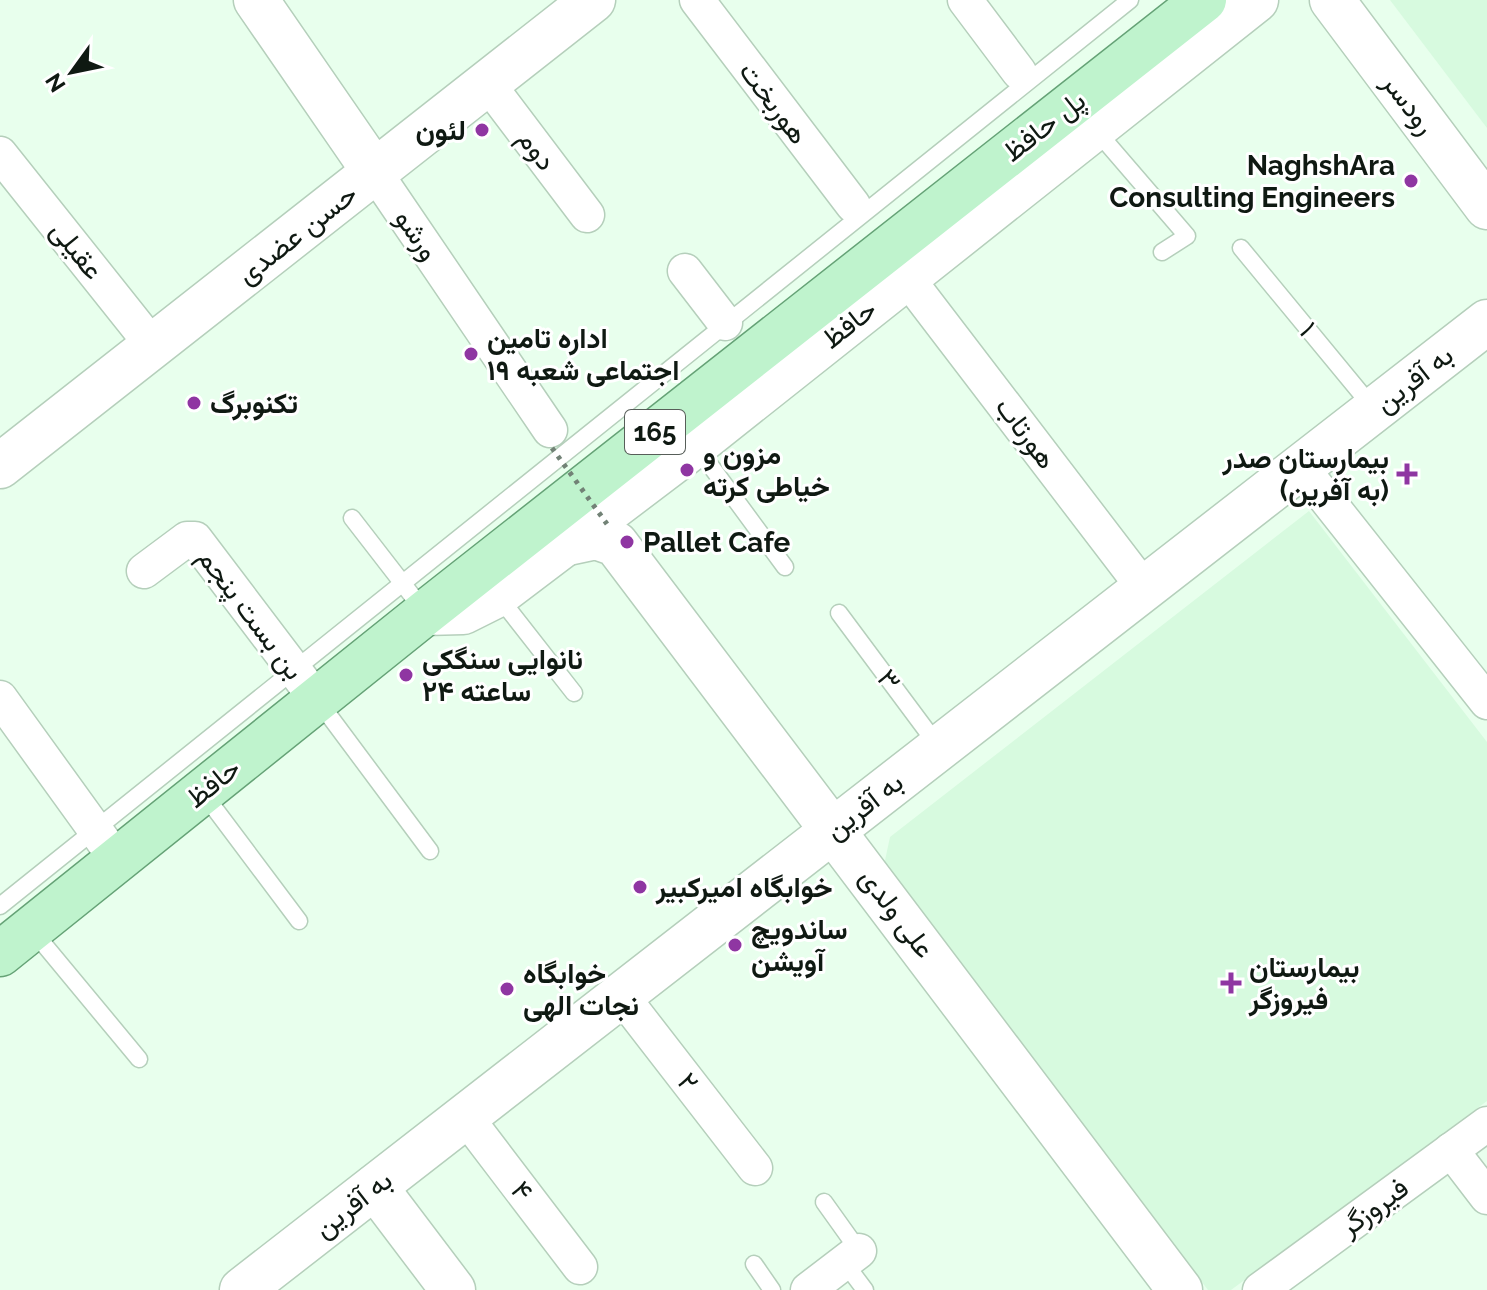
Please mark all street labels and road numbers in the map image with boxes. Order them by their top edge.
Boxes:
street label: هوربخت [732,55,816,151]
street label: رودسر [1374,66,1443,142]
street label: پل حافظ [996,83,1093,170]
street label: دوم [509,123,563,178]
street label: حسن عضدی [230,177,364,291]
street label: ورشو [387,203,446,267]
street label: عقیلی [43,214,111,286]
street label: حافظ [815,292,883,356]
street label: ۱ [1293,315,1323,343]
street label: به آفرین [1368,338,1460,420]
street label: هورتاب [988,391,1063,476]
road number: 165 [625,410,685,454]
street label: بن بست پنجم [189,542,311,687]
street label: ۳ [870,663,908,697]
street label: حافظ [179,751,247,815]
street label: به آفرین [818,765,910,847]
street label: علی ولدی [852,862,941,965]
street label: ۲ [670,1066,706,1098]
street label: به آفرین [307,1163,399,1245]
street label: فیروزگر [1332,1171,1415,1244]
street label: ۴ [504,1175,540,1207]

